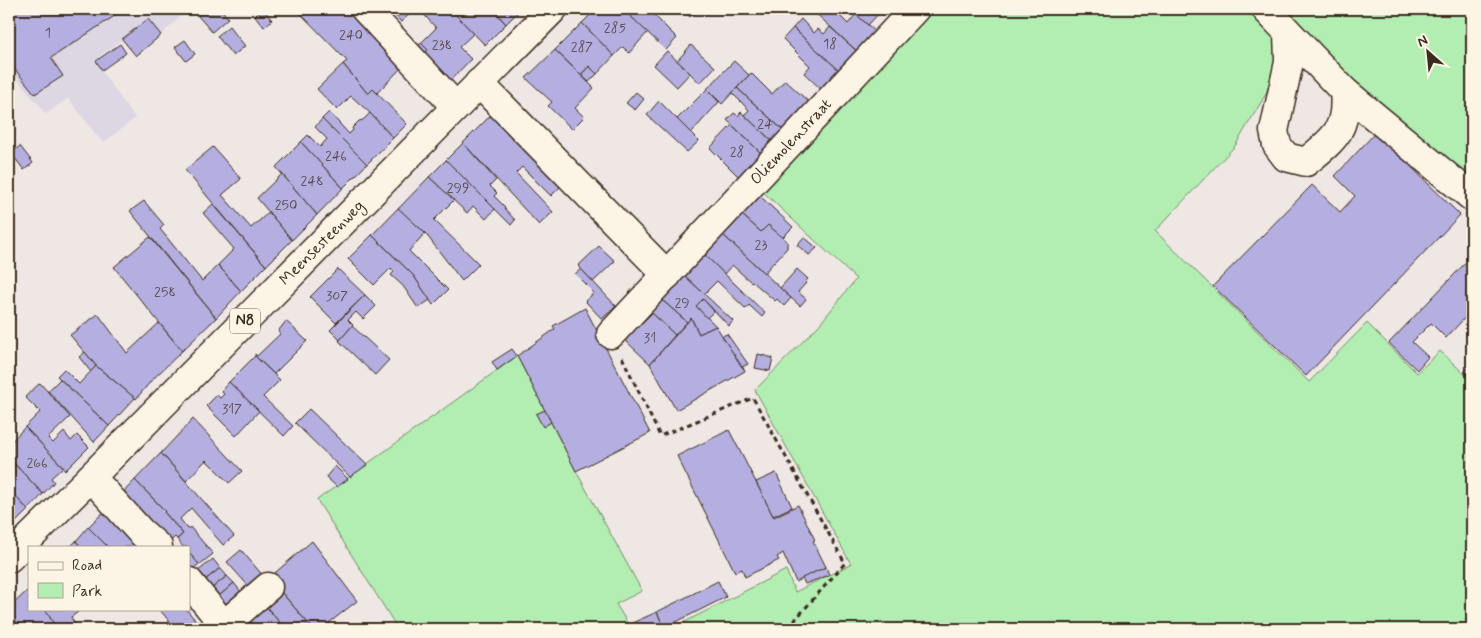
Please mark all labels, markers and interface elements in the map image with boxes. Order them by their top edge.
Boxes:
house number: 285 [604,19,626,37]
house number: 1 [45,24,51,42]
house number: 240 [339,26,363,44]
north arrow [1404,28,1454,78]
text: N [1414,31,1431,51]
house number: 18 [823,35,837,53]
house number: 238 [432,36,452,54]
house number: 287 [571,38,593,56]
street label: Oliemolenstraat [746,94,836,190]
house number: 24 [757,115,773,133]
house number: 28 [730,143,744,161]
house number: 246 [325,147,347,165]
house number: 248 [301,172,323,190]
house number: 299 [447,179,469,197]
house number: 250 [275,196,297,214]
street label: Meensesteenweg [275,196,370,291]
house number: 23 [755,236,767,254]
house number: 258 [154,283,176,301]
house number: 307 [326,287,348,305]
house number: 29 [674,294,690,312]
road number: N8 [230,308,260,334]
house number: 31 [644,329,656,347]
house number: 317 [222,400,242,418]
house number: 266 [26,454,48,472]
legend [28,546,190,610]
text: Road [72,556,102,576]
text: Park [72,582,102,602]

